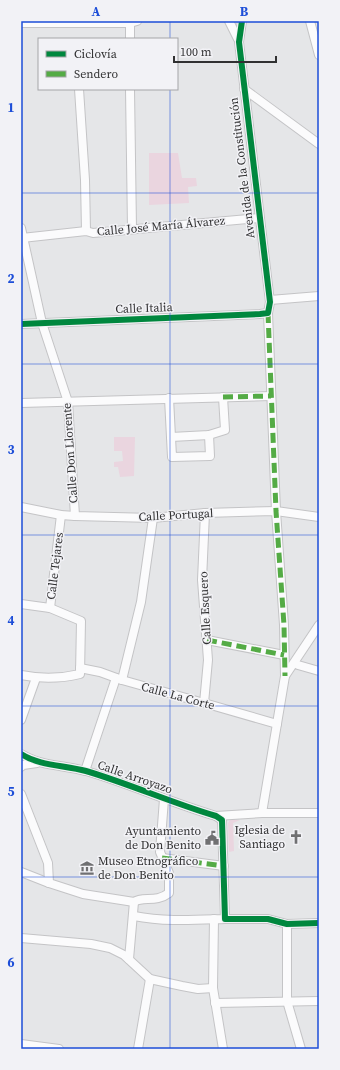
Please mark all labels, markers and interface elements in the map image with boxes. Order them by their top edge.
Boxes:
text: A [92,3,101,20]
text: B [240,3,249,20]
legend [38,38,178,90]
scale bar [174,38,276,64]
text: 100 m [180,44,212,60]
text: Ciclovía [74,46,118,62]
text: Sendero [74,66,118,82]
street label: Avenida de la Constitución [225,97,259,239]
text: 1 [7,99,15,116]
street label: Calle José María Álvarez [96,212,226,240]
text: 2 [7,270,15,287]
street label: Calle Italia [115,299,174,317]
street label: Calle Don Llorente [59,402,81,504]
text: 3 [7,441,15,458]
street label: Calle Portugal [138,505,214,525]
street label: Calle Tejares [43,531,67,601]
street label: Calle Esquero [195,571,215,645]
text: 4 [7,612,15,629]
street label: Calle La Corte [140,679,216,713]
street label: Calle Arroyazo [95,757,175,797]
text: 5 [7,783,15,800]
place label: Iglesia de Santiago [234,822,285,852]
place label: Ayuntamiento de Don Benito [125,823,201,853]
church icon: Iglesia de Santiago [288,829,304,845]
public building icon: Ayuntamiento de Don Benito [204,830,220,846]
place label: Museo Etnográfico de Don Benito [98,853,199,883]
museum icon: Museo Etnográfico de Don Benito [79,860,95,876]
text: 6 [7,954,15,971]

